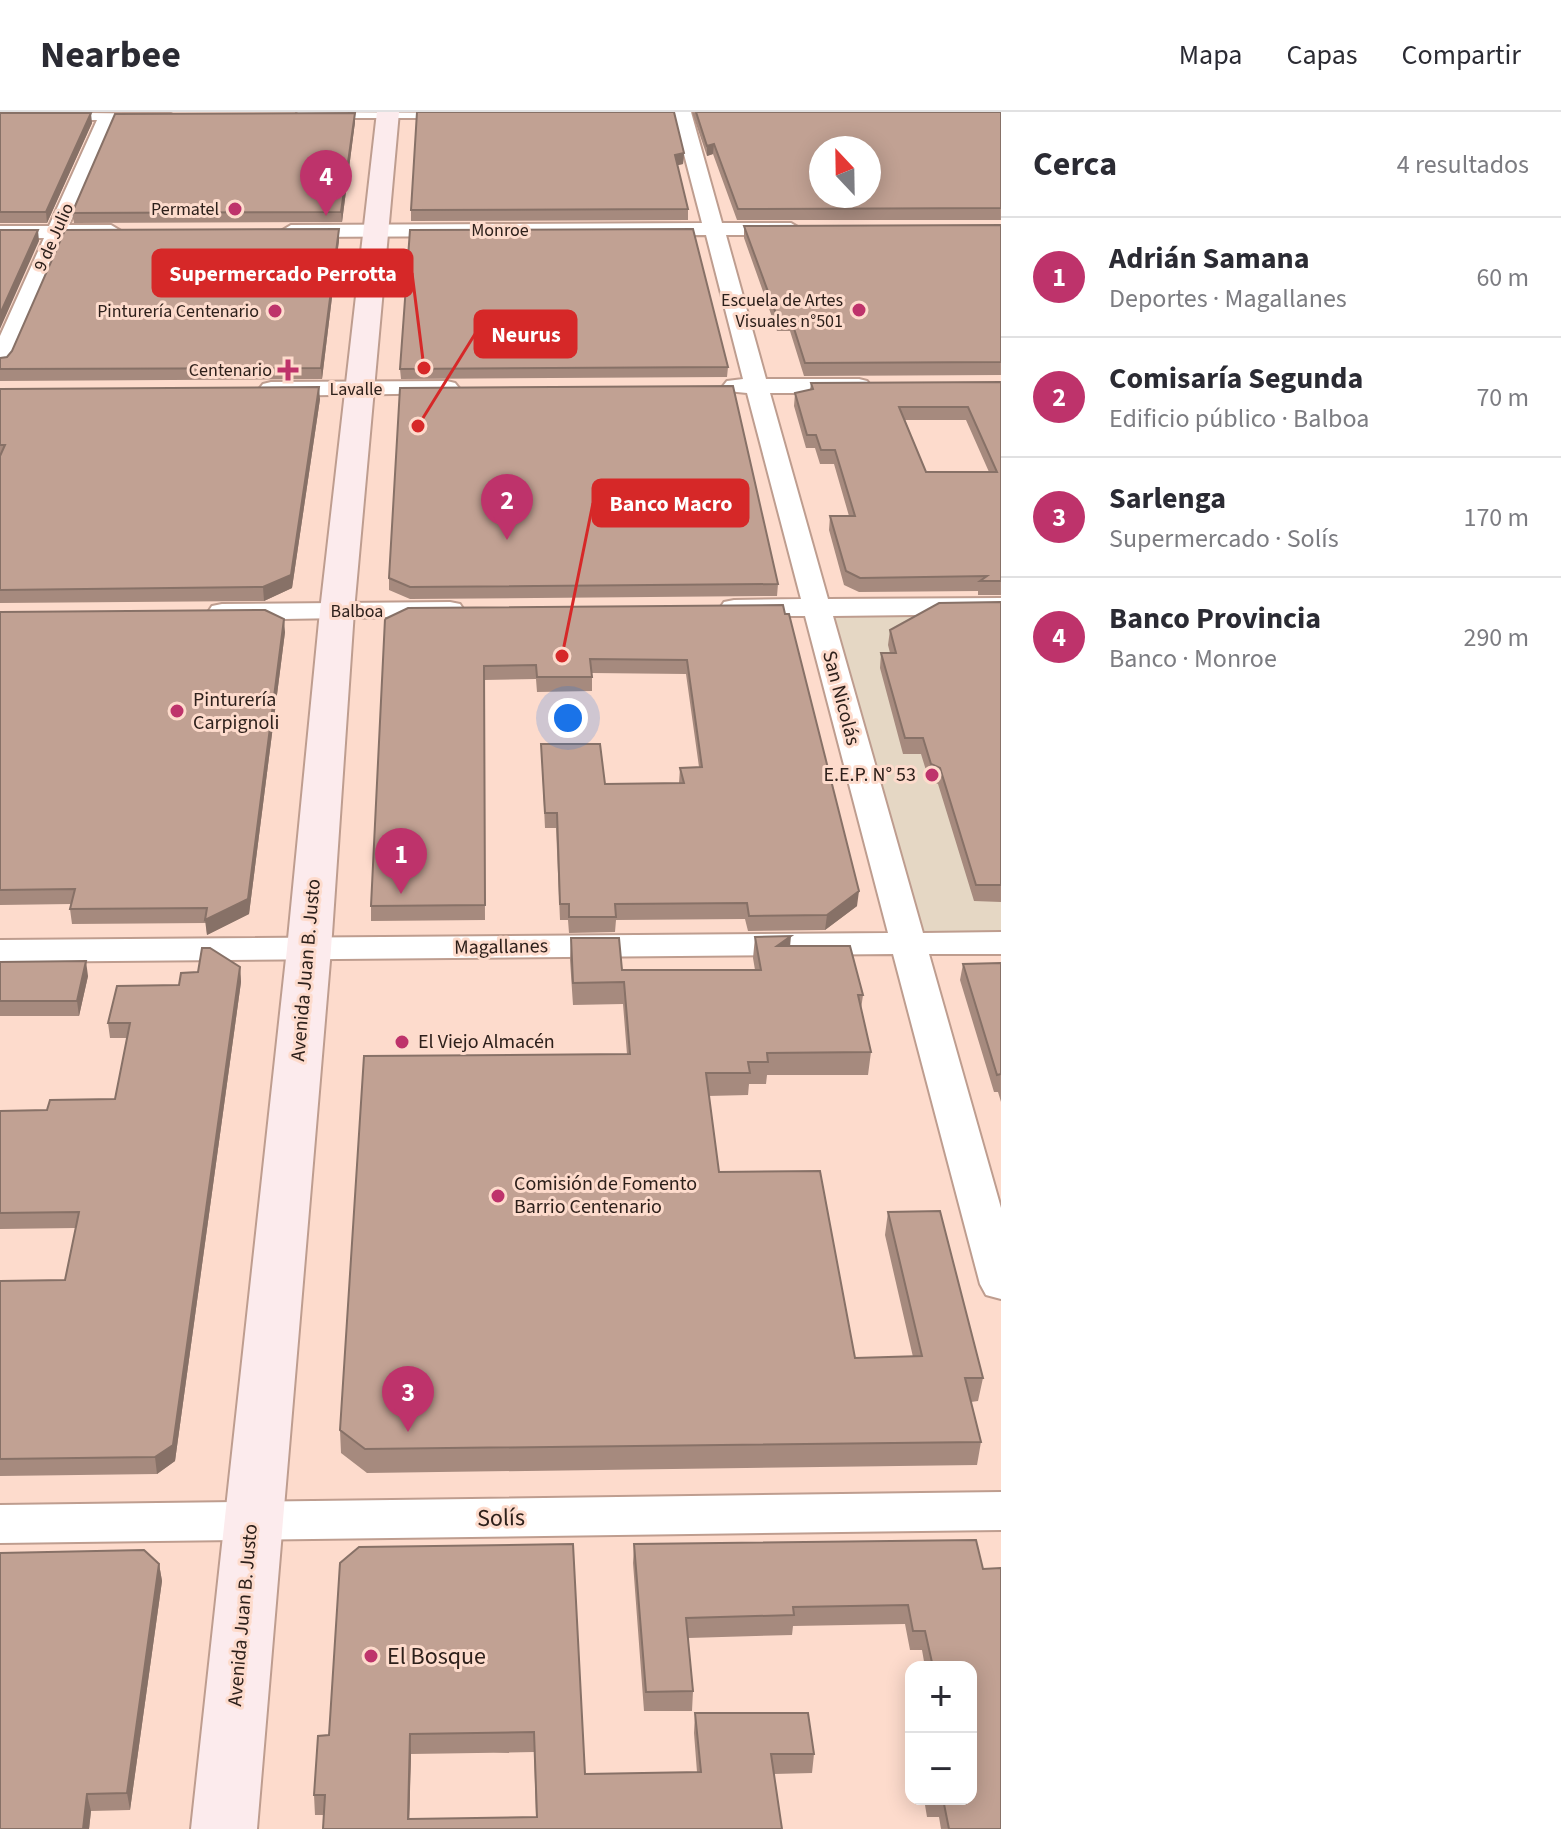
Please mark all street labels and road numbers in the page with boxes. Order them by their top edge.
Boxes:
street label: 9 de Julio [28,199,80,275]
street label: Monroe [471,218,529,243]
street label: Lavalle [329,377,383,402]
street label: Balboa [331,599,383,624]
street label: San Nicolás [815,648,867,748]
street label: Avenida Juan B. Justo [284,878,328,1062]
street label: Magallanes [454,932,548,962]
street label: Solís [477,1500,525,1536]
street label: Avenida Juan B. Justo [221,1523,265,1707]

